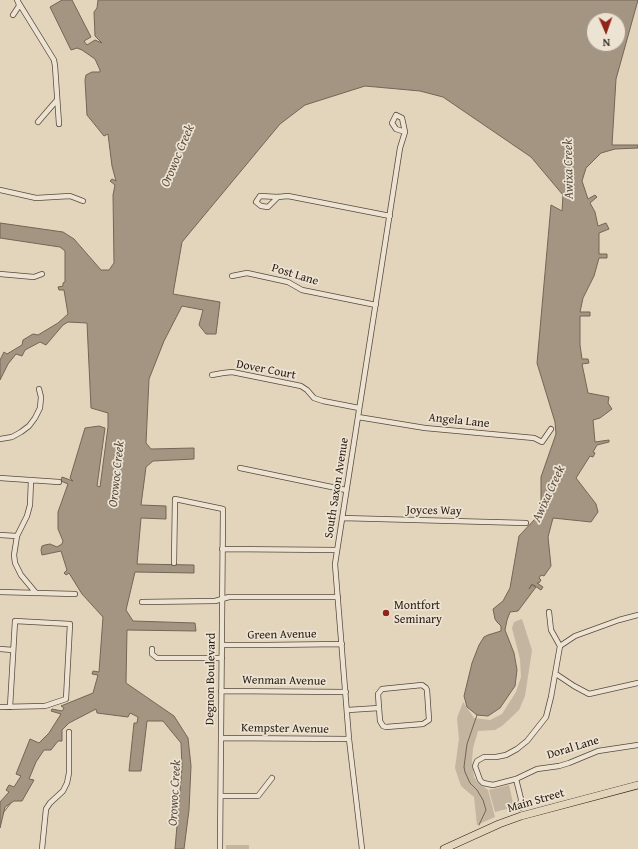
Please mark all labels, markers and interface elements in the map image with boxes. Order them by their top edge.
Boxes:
north arrow [586,12,626,52]
text: N [602,35,610,51]
water label: Orowoc Creek [158,122,198,190]
water label: Awixa Creek [561,139,577,199]
street label: Post Lane [270,261,320,289]
street label: Dover Court [235,357,297,383]
street label: Angela Lane [428,411,490,431]
street label: South Saxon Avenue [322,437,352,539]
water label: Orowoc Creek [106,440,128,508]
water label: Awixa Creek [529,463,569,525]
street label: Joyces Way [406,503,462,519]
place label: Montfort Seminary [394,599,442,627]
marker: Montfort Seminary [381,608,391,618]
street label: Green Avenue [247,627,317,643]
street label: Degnon Boulevard [203,633,219,725]
street label: Wenman Avenue [242,673,326,689]
street label: Kempster Avenue [241,721,329,737]
street label: Doral Lane [545,733,601,763]
water label: Orowoc Creek [165,759,185,827]
street label: Main Street [506,786,566,816]

